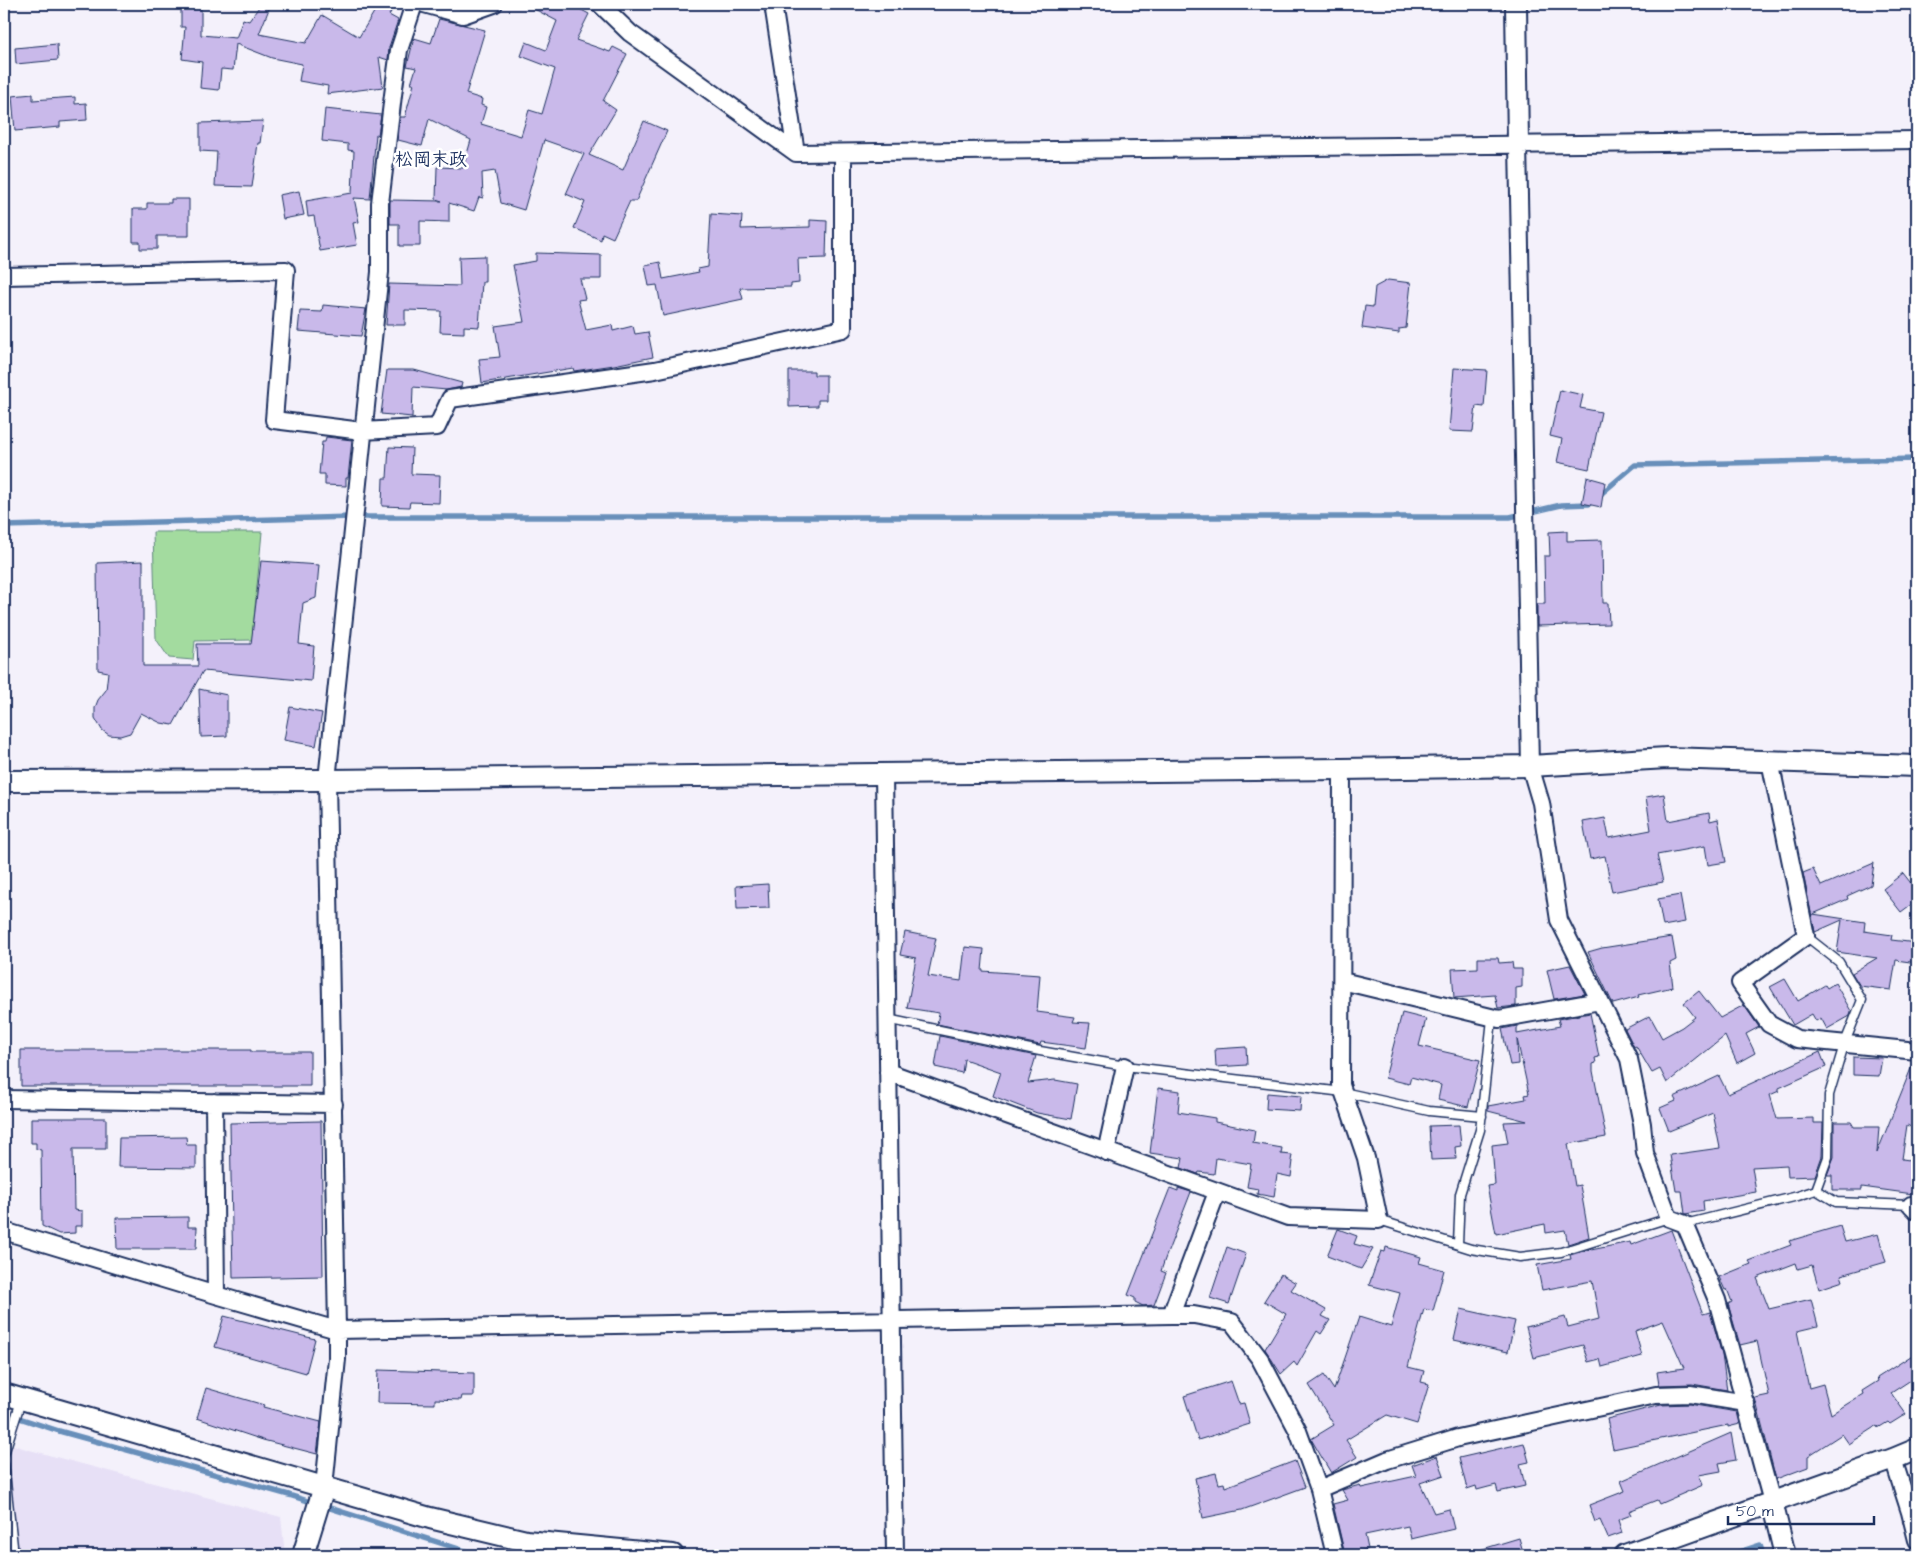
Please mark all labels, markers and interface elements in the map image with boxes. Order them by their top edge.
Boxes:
district label: 松岡末政 [395,147,467,172]
scale bar [1728,1494,1875,1526]
text: 50 m [1736,1501,1774,1522]

